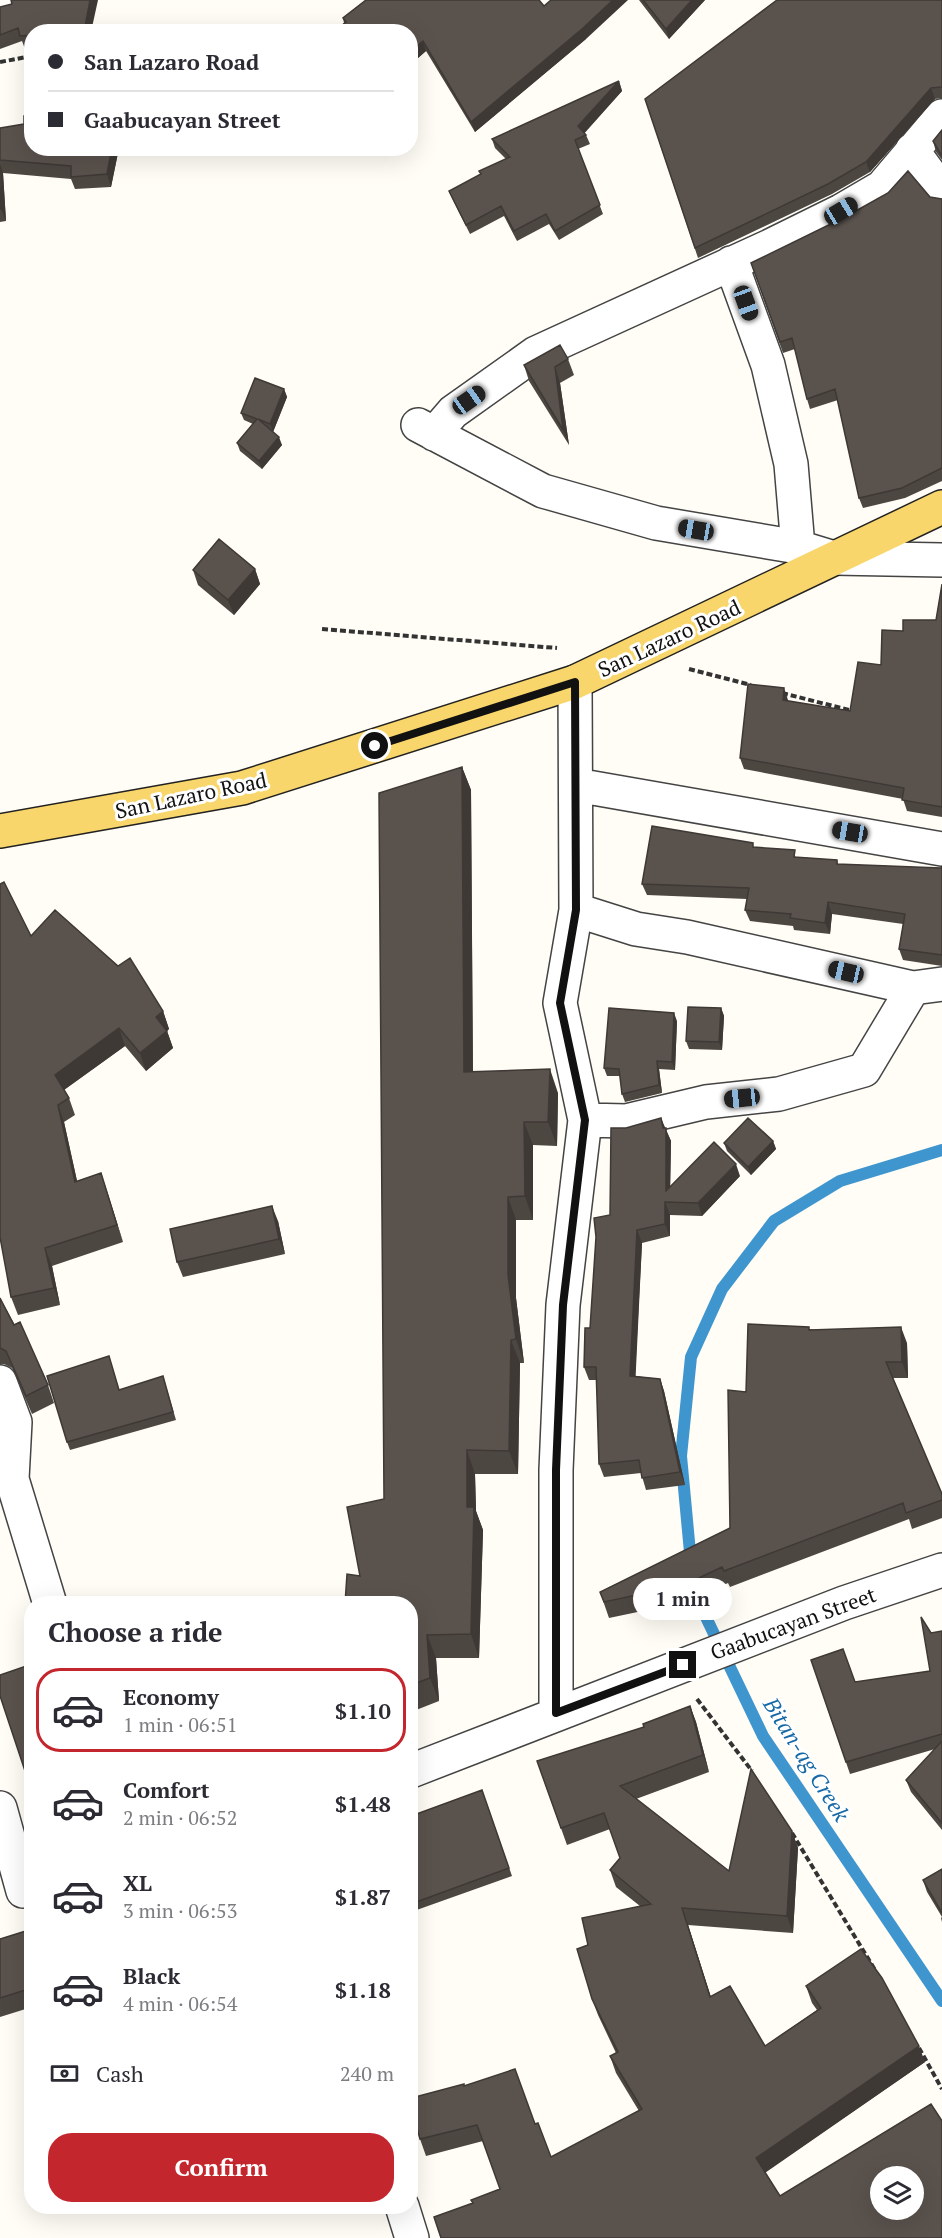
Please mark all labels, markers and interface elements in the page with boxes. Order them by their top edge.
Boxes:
text: San Lazaro Road [84,47,259,76]
text: Gaabucayan Street [84,105,281,134]
car [821,194,861,228]
car [731,283,761,323]
car [449,382,489,418]
car [677,518,715,542]
street label: San Lazaro Road [593,593,745,683]
route start [361,732,388,759]
street label: San Lazaro Road [113,765,270,825]
car [831,820,869,844]
car [826,959,866,985]
car [723,1087,761,1109]
callout: 1 min [634,1578,732,1620]
street label: Gaabucayan Street [706,1580,880,1666]
text: 1 min [655,1585,710,1612]
text: Choose a ride [48,1614,223,1650]
route end [669,1651,696,1678]
text: Economy [123,1682,219,1711]
icon: car [51,1683,105,1737]
water label: Bitan-ag Creek [757,1691,857,1827]
text: $1.10 [335,1696,391,1725]
text: 1 min · 06:51 [123,1711,237,1738]
text: Comfort [123,1775,209,1804]
icon: car [51,1776,105,1830]
text: $1.48 [335,1789,391,1818]
text: 2 min · 06:52 [123,1804,237,1831]
text: XL [123,1868,152,1897]
icon: car [51,1869,105,1923]
text: $1.87 [335,1882,391,1911]
text: 3 min · 06:53 [123,1897,237,1924]
text: Black [123,1961,180,1990]
icon: car [51,1962,105,2016]
text: $1.18 [335,1975,391,2004]
text: 4 min · 06:54 [123,1990,237,2017]
icon: cash [48,2057,81,2090]
text: Cash [96,2059,144,2088]
text: 240 m [340,2060,394,2087]
button: Confirm [48,2133,394,2202]
map controls [870,2166,924,2220]
button: layers [870,2166,924,2220]

